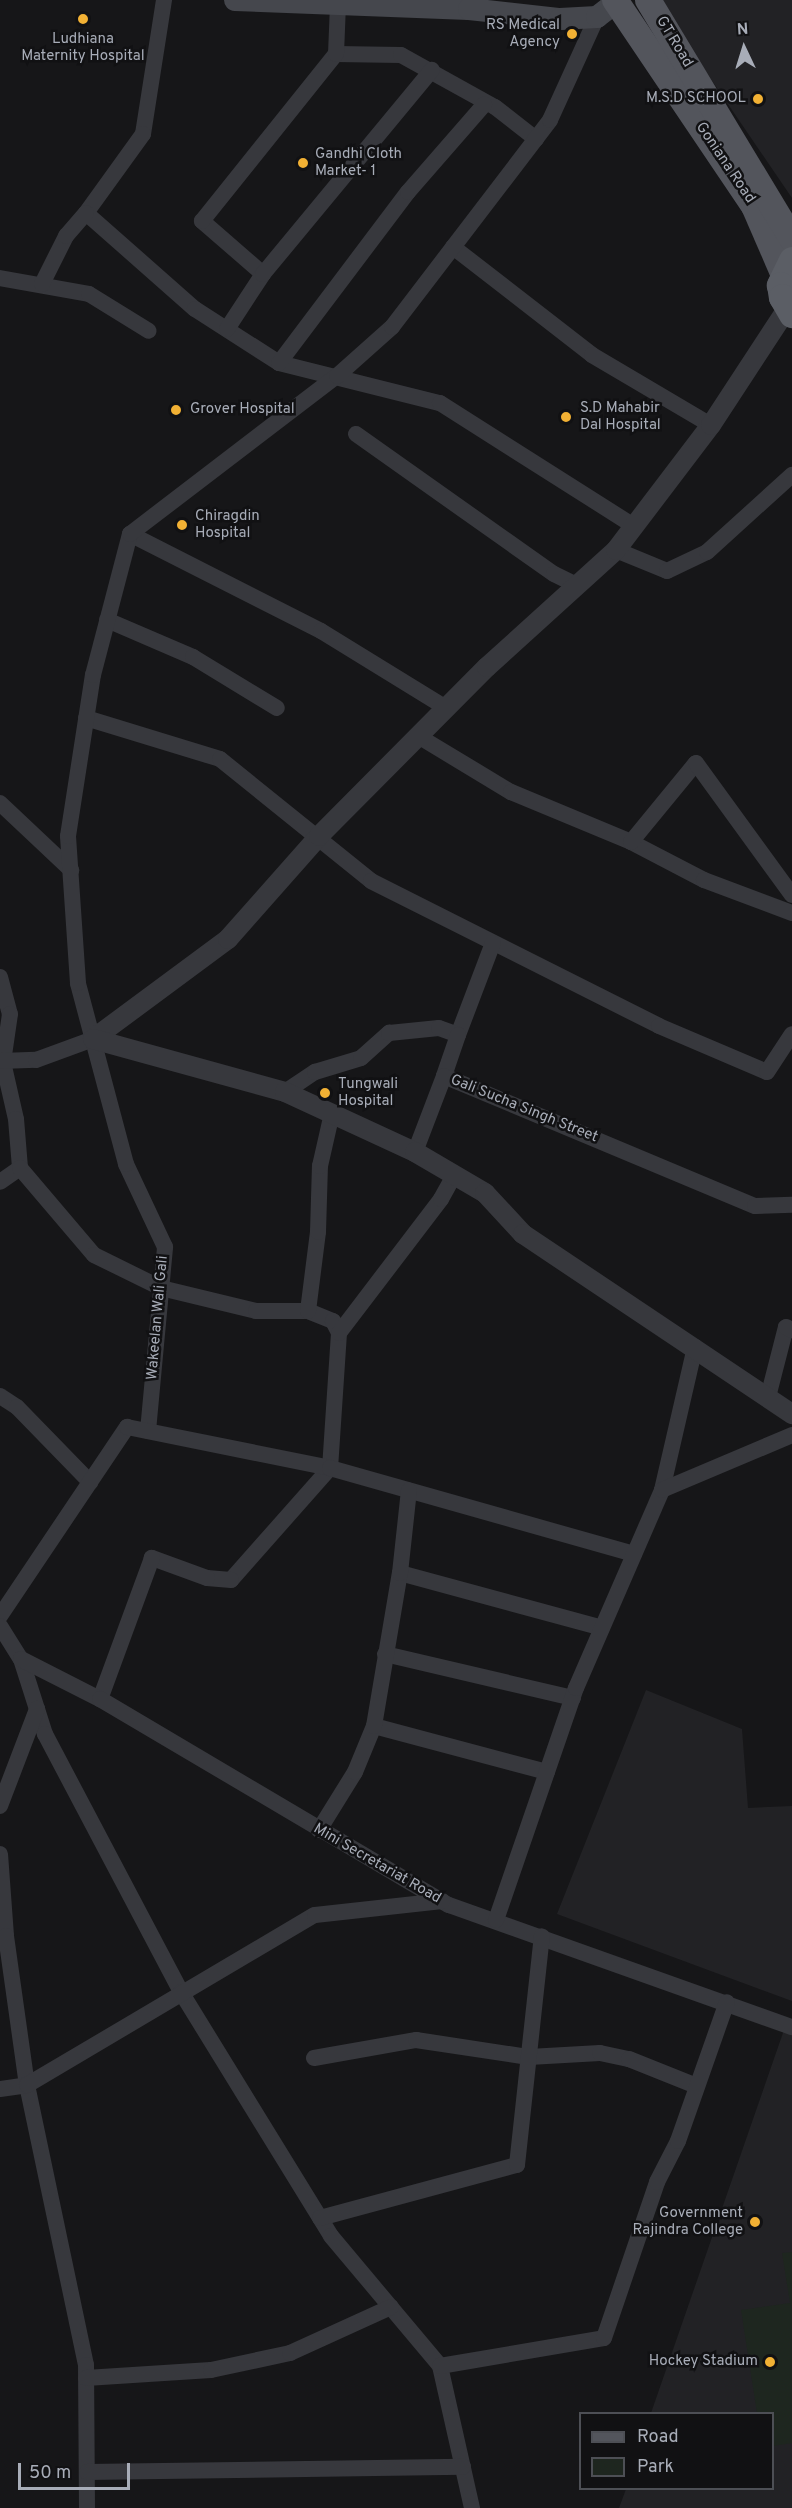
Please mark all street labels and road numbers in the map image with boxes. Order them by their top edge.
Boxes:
street label: GT Road [652,13,696,71]
street label: Goniana Road [691,119,759,207]
street label: Gali Sucha Singh Street [448,1071,600,1147]
street label: Wakeelan Wali Gali [144,1255,172,1381]
street label: Mini Secretariat Road [310,1820,444,1908]

